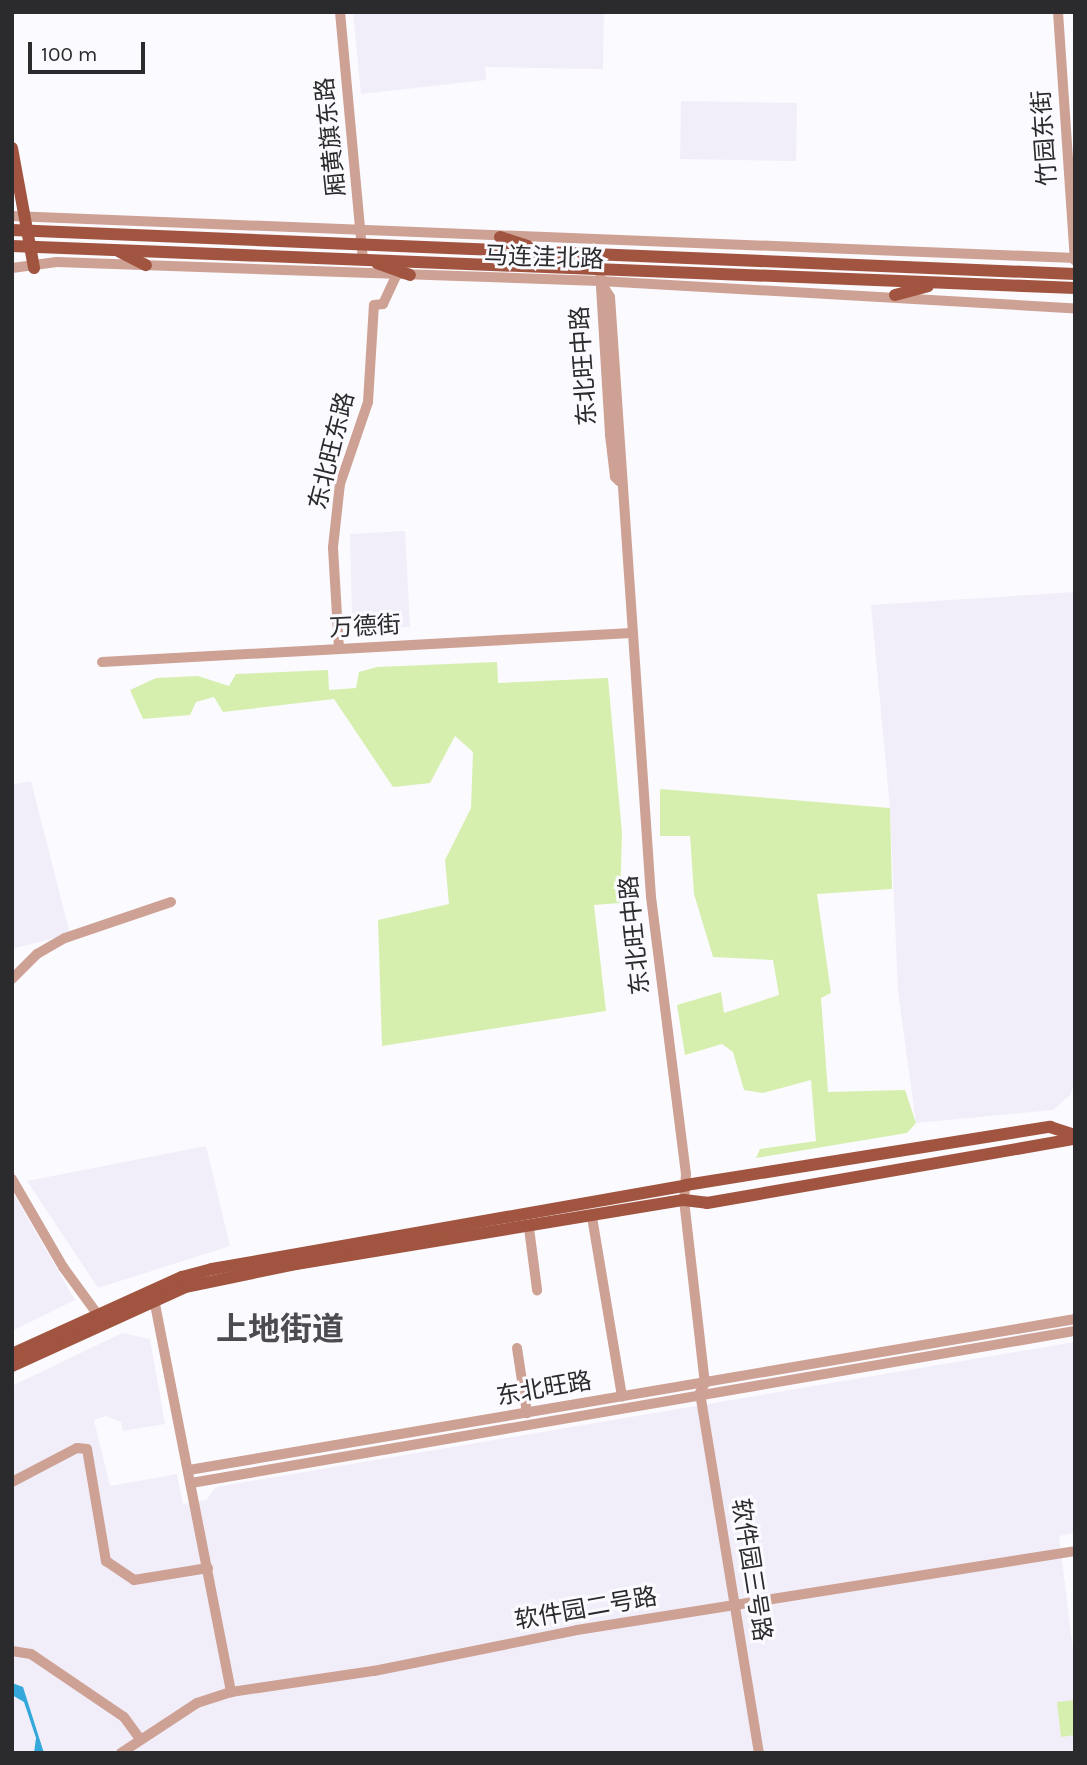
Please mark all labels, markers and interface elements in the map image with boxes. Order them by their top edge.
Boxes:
scale bar [32,28,149,72]
text: 100 m [41,42,98,66]
street label: 厢黄旗东路 [310,76,352,198]
street label: 竹园东街 [1027,89,1063,187]
street label: 马连洼北路 [484,242,604,274]
street label: 东北旺中路 [565,305,603,427]
street label: 东北旺东路 [304,389,360,513]
street label: 万德街 [328,611,402,643]
street label: 东北旺中路 [614,874,656,996]
district label: 上地街道 [216,1311,344,1349]
street label: 东北旺路 [494,1366,594,1412]
street label: 软件园三号路 [726,1497,776,1643]
street label: 软件园二号路 [513,1582,659,1636]

